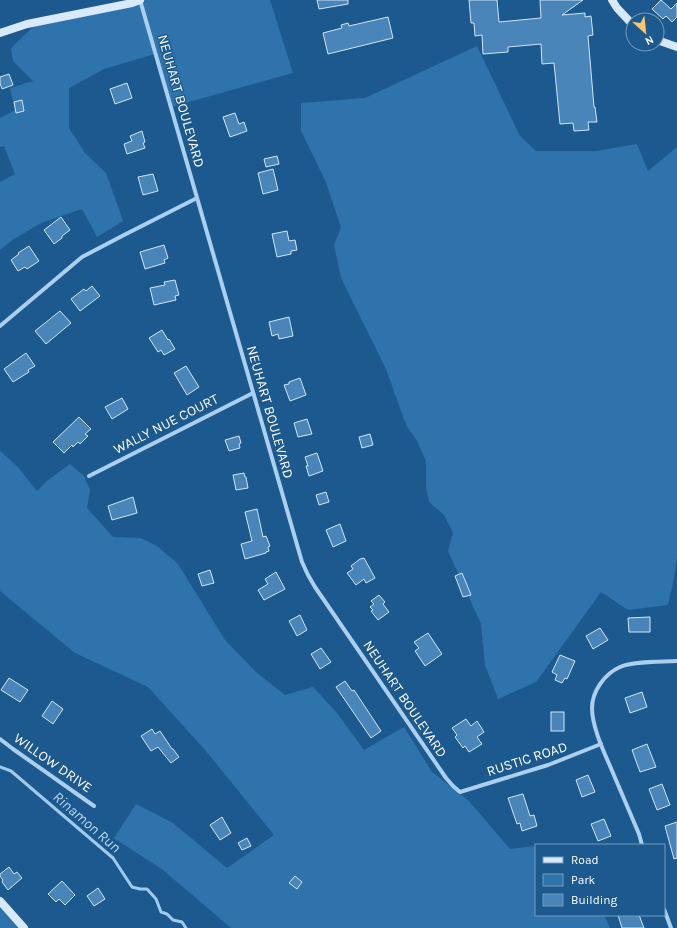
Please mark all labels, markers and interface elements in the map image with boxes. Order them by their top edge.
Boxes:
north arrow [625,12,665,52]
street label: NEUHART BOULEVARD [154,33,208,169]
text: N [643,33,656,48]
street label: NEUHART BOULEVARD [243,344,297,480]
street label: WALLY NUE COURT [111,390,221,458]
street label: NEUHART BOULEVARD [360,637,450,761]
street label: WILLOW DRIVE [10,730,96,796]
street label: RUSTIC ROAD [484,738,570,780]
water label: Rinamon Run [49,788,125,856]
legend [535,844,665,916]
text: Road [571,853,599,867]
text: Park [571,873,596,887]
text: Building [571,893,618,907]

